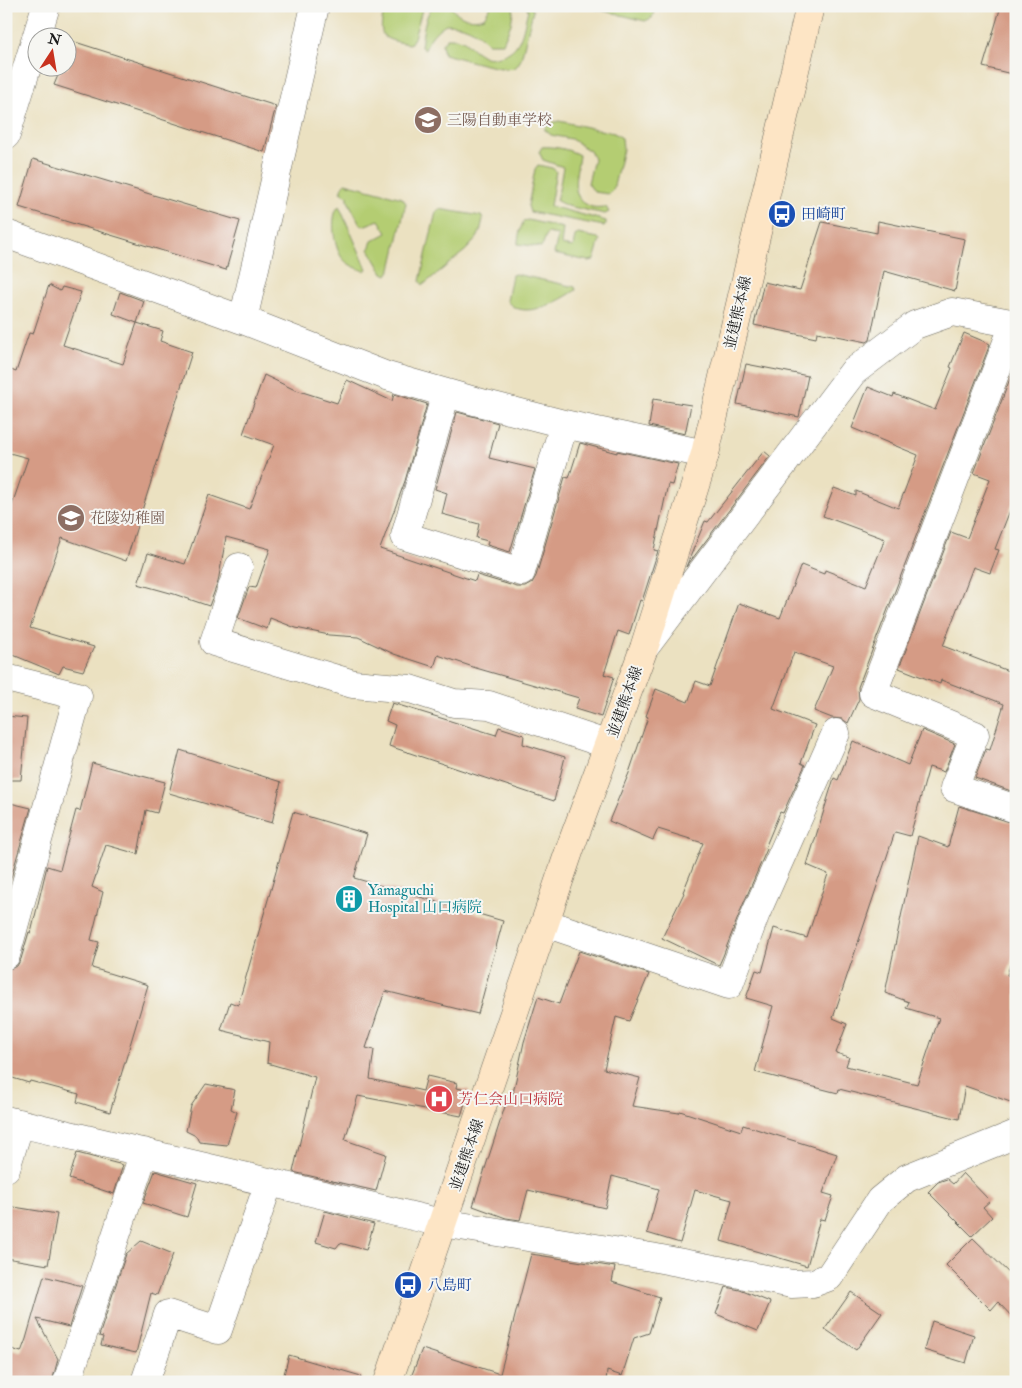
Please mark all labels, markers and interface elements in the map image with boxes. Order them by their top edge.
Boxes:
north arrow [28,28,78,78]
text: N [46,30,63,49]
school or university icon: 三陽自動車学校 [413,105,443,135]
place label: 三陽自動車学校 [447,111,552,130]
bus stop icon: 田崎町 [767,199,797,229]
place label: 田崎町 [801,205,846,224]
street label: 並建熊本線 [720,274,756,352]
school or university icon: 花陵幼稚園 [56,503,86,533]
place label: 花陵幼稚園 [90,509,165,528]
street label: 並建熊本線 [603,664,647,740]
place label: Yamaguchi Hospital 山口病院 [368,881,482,918]
building icon: Yamaguchi Hospital 山口病院 [334,884,364,914]
hospital icon: 芳仁会山口病院 [424,1084,454,1114]
place label: 芳仁会山口病院 [458,1090,563,1109]
street label: 並建熊本線 [446,1116,488,1194]
bus stop icon: 八島町 [393,1270,423,1300]
place label: 八島町 [427,1276,472,1295]

